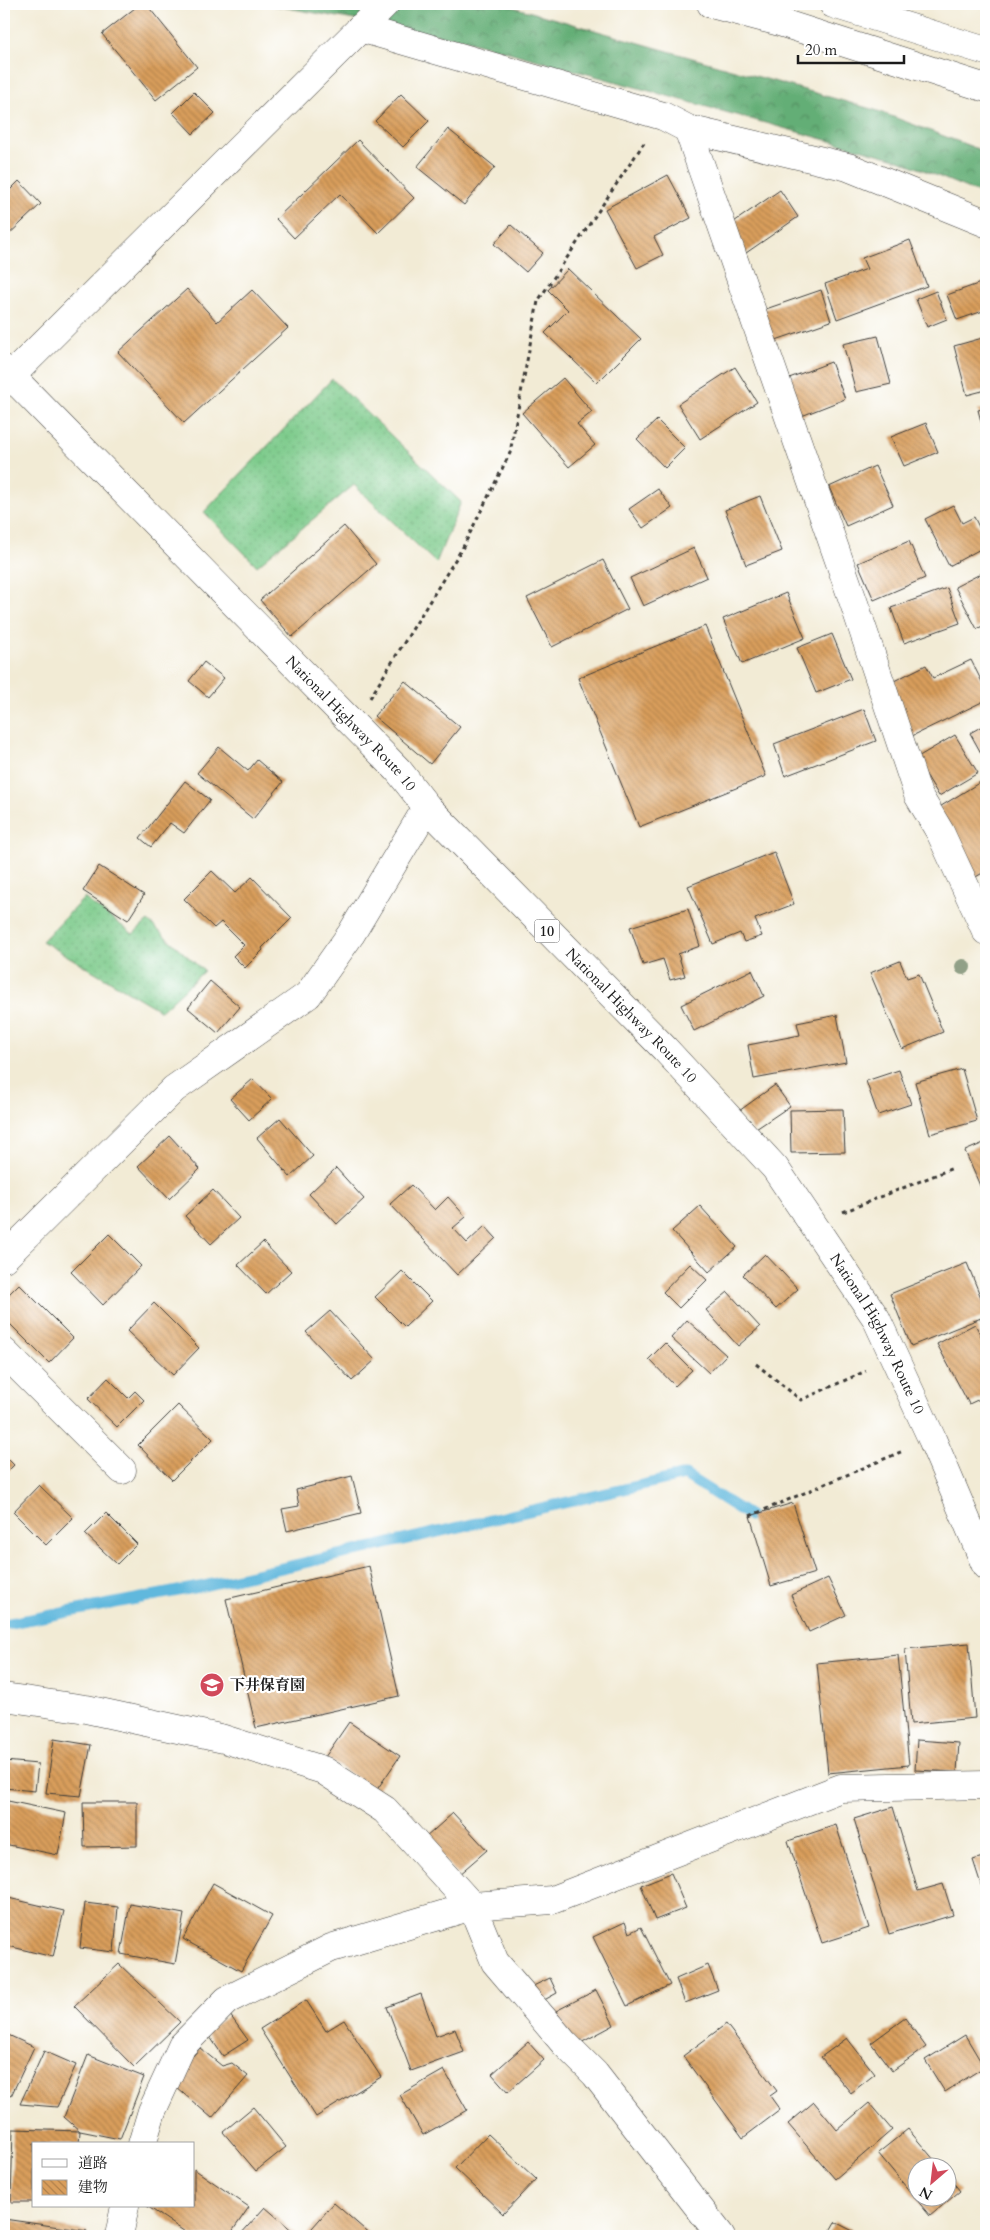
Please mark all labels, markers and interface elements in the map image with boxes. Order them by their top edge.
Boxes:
scale bar [798,32,904,64]
text: 20 m [805,40,837,60]
street label: National Highway Route 10 [281,651,421,796]
road number: 10 [534,919,560,942]
street label: National Highway Route 10 [561,944,702,1087]
street label: National Highway Route 10 [825,1249,929,1418]
school or university icon: 下井保育園 [199,1672,225,1698]
place label: 下井保育園 [230,1675,305,1695]
legend [32,2142,195,2208]
text: 道路 [78,2153,108,2173]
north arrow [908,2158,958,2208]
text: 建物 [78,2177,108,2197]
text: N [916,2182,936,2204]

